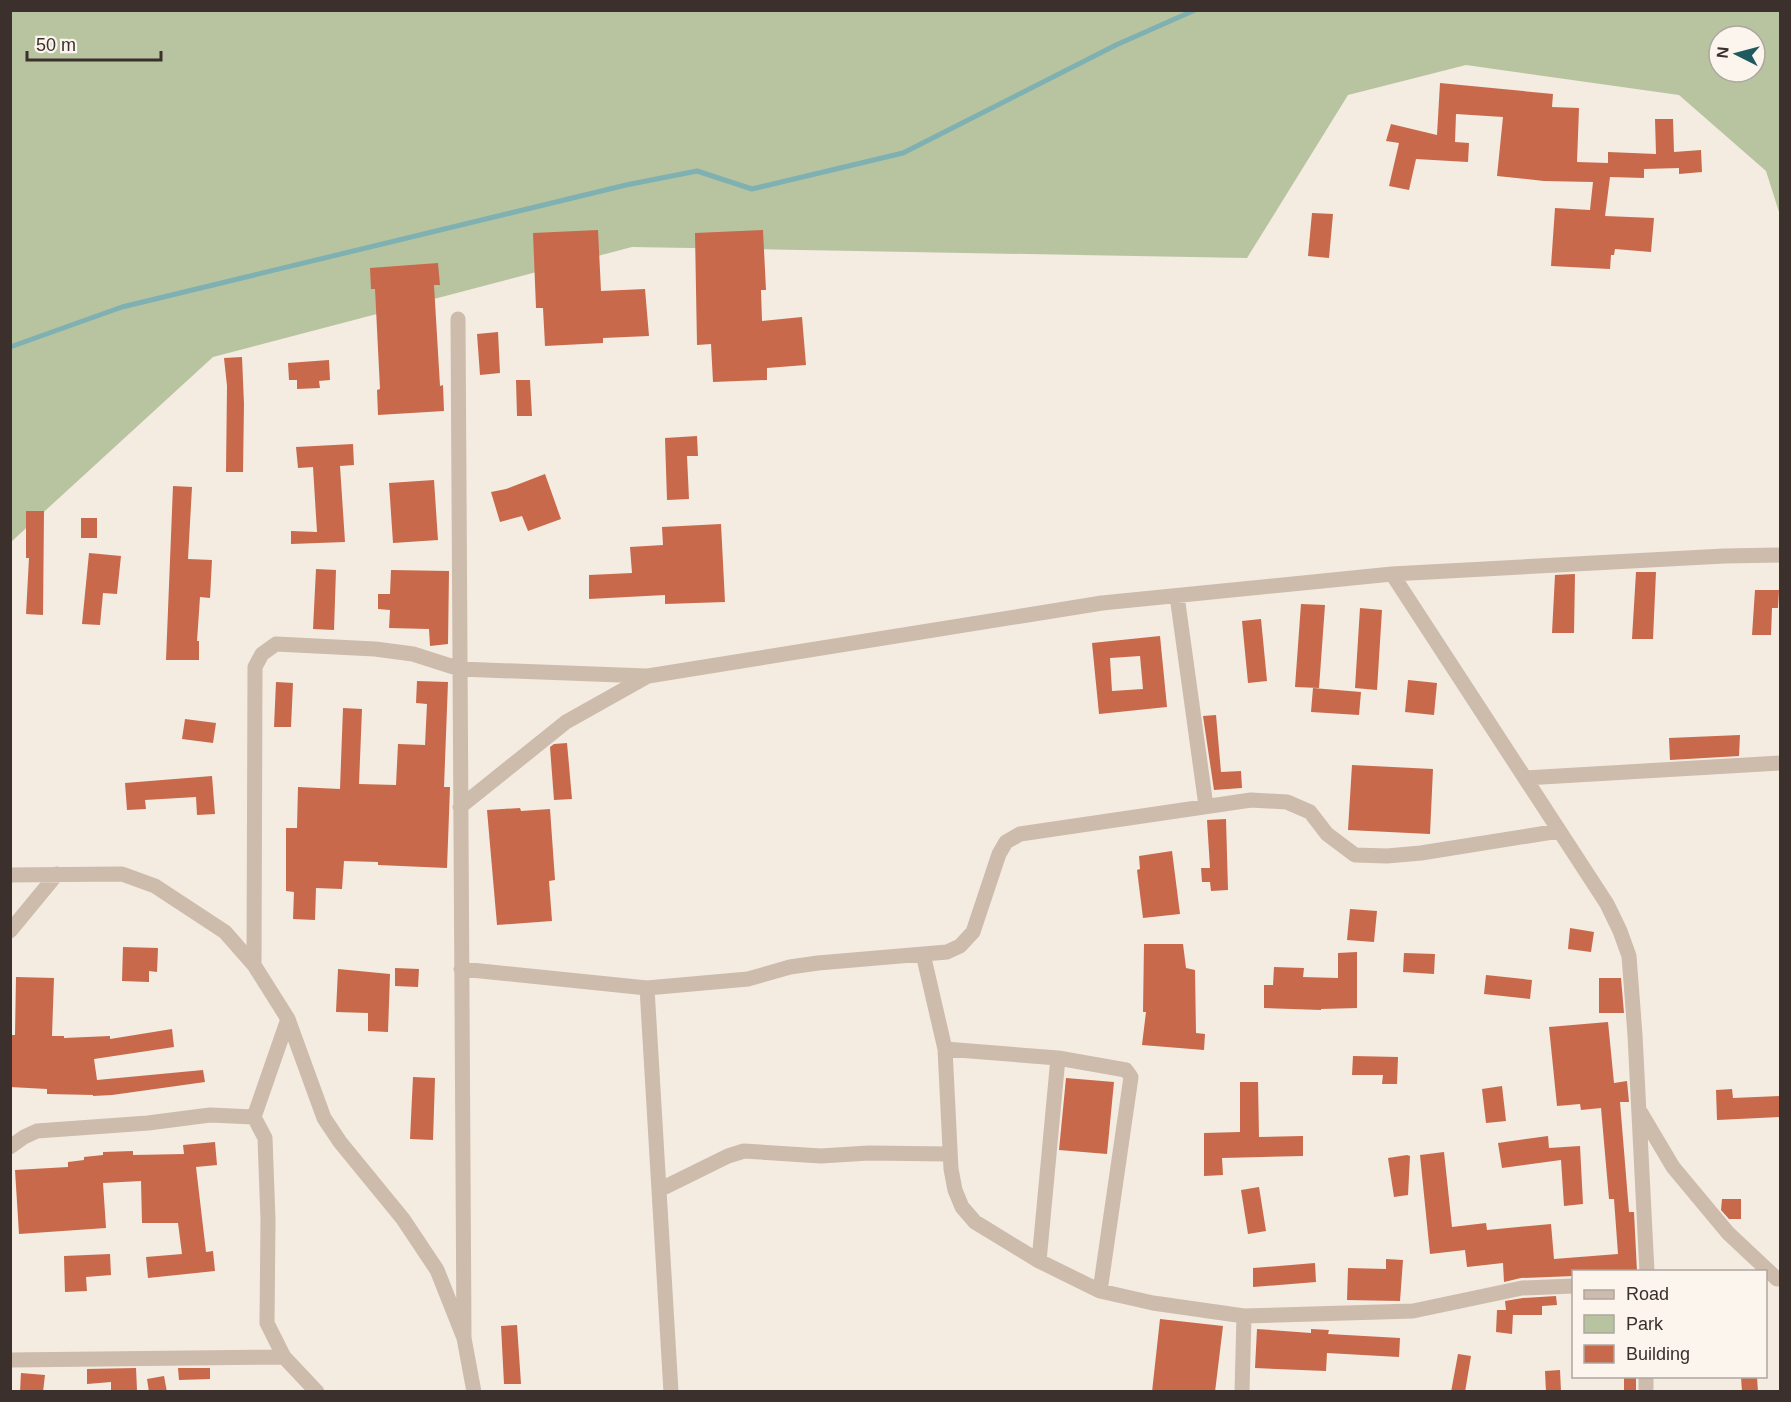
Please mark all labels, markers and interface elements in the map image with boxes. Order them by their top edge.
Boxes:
scale bar [27,24,160,62]
north arrow [1707,24,1767,84]
text: 50 m [36,35,76,55]
text: N [1714,46,1732,59]
legend [1572,1270,1767,1378]
text: Road [1626,1284,1669,1304]
text: Park [1626,1314,1664,1334]
text: Building [1626,1344,1690,1364]

